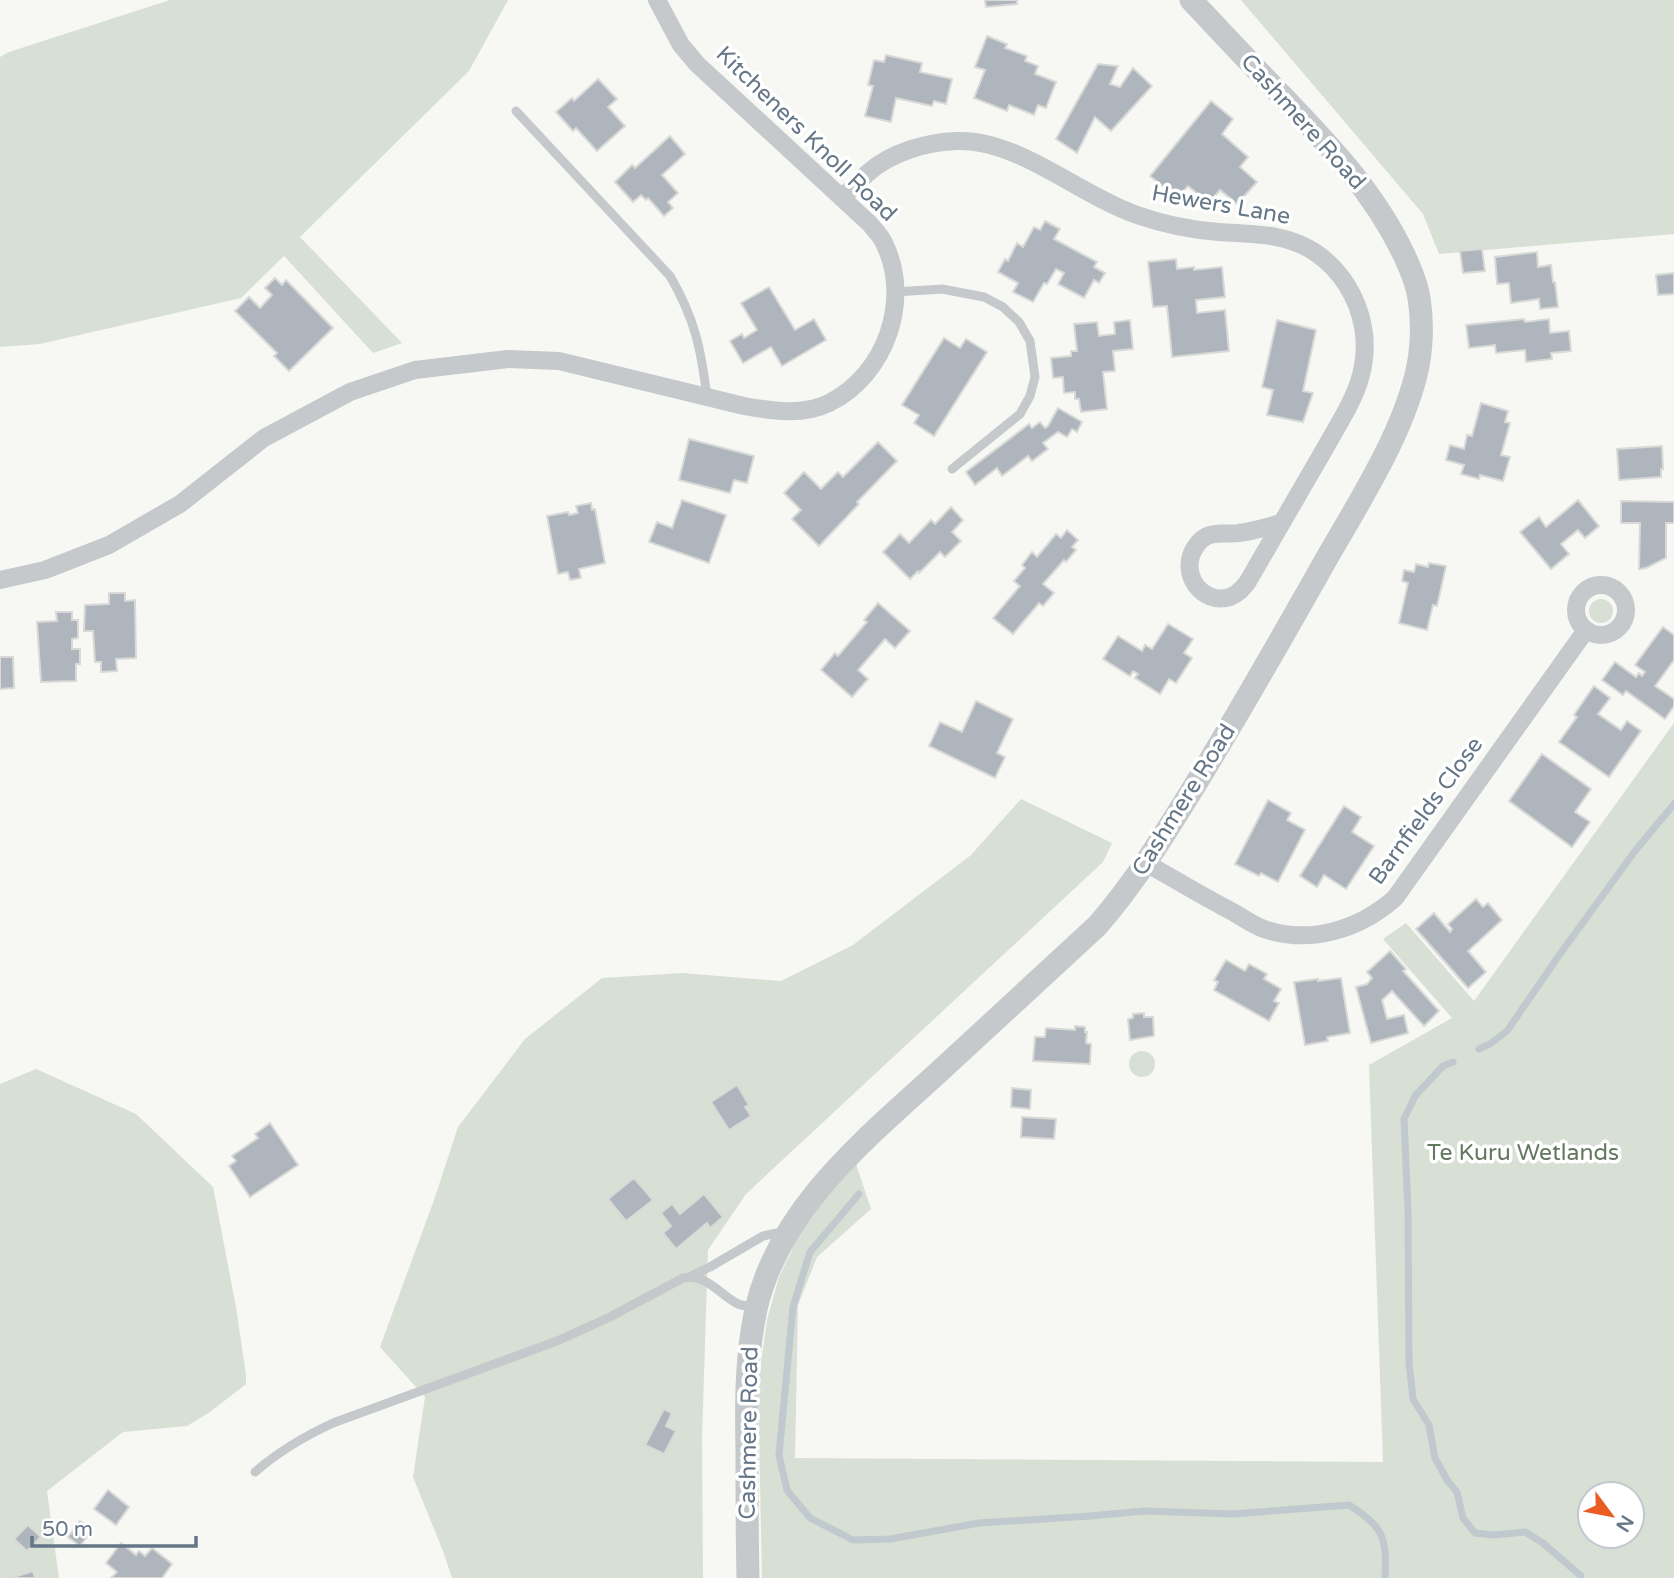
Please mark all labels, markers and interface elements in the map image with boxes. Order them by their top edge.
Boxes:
street label: Kitcheners Knoll Road [710,40,902,228]
street label: Cashmere Road [1235,48,1371,196]
street label: Hewers Lane [1150,179,1292,231]
street label: Cashmere Road [1126,719,1242,881]
street label: Barnfields Close [1363,732,1489,890]
park label: Te Kuru Wetlands [1427,1139,1619,1167]
street label: Cashmere Road [733,1346,765,1520]
north arrow [1576,1480,1646,1550]
scale bar [32,1504,196,1548]
text: N [1611,1511,1638,1536]
text: 50 m [42,1517,93,1542]

